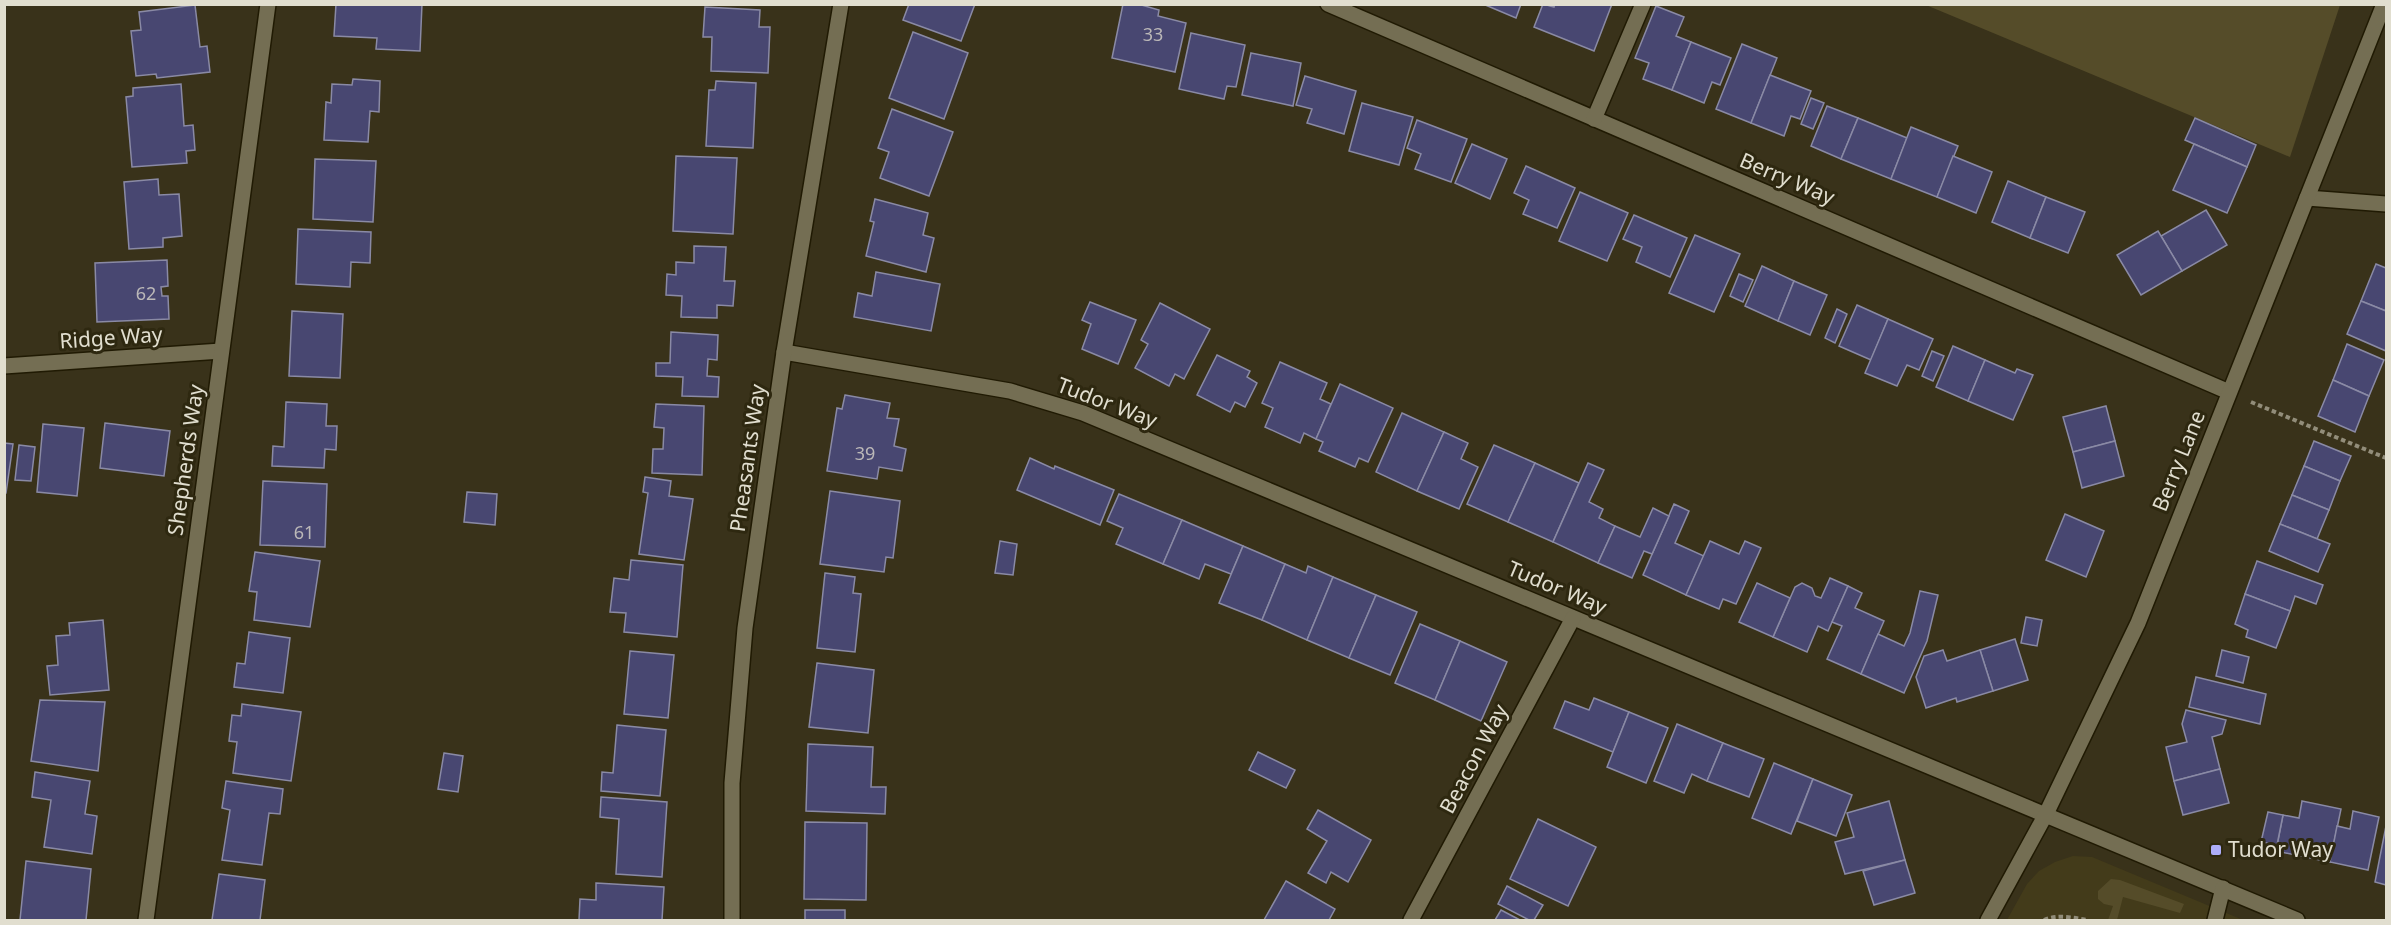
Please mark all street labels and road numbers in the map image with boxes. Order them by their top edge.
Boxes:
street label: Berry Way [1736,146,1839,211]
street label: Ridge Way [58,319,164,355]
street label: Tudor Way [1053,370,1162,434]
street label: Shepherds Way [161,382,210,537]
street label: Pheasants Way [723,382,771,533]
street label: Berry Lane [2145,406,2211,515]
street label: Tudor Way [1504,554,1611,621]
street label: Beacon Way [1433,699,1514,818]

